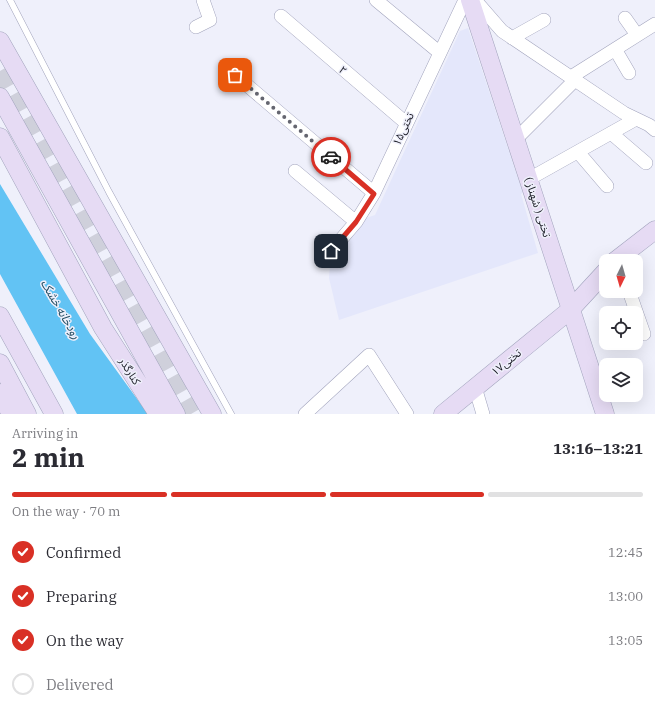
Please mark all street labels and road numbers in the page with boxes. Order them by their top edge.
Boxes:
street label: ۲ [336,63,350,77]
street label: تختی۱۵ [389,110,417,148]
street label: تختی ( شهناز ) [522,175,554,239]
street label: تختی۱۷ [488,346,524,378]
street label: کنارگذر [116,354,144,388]

